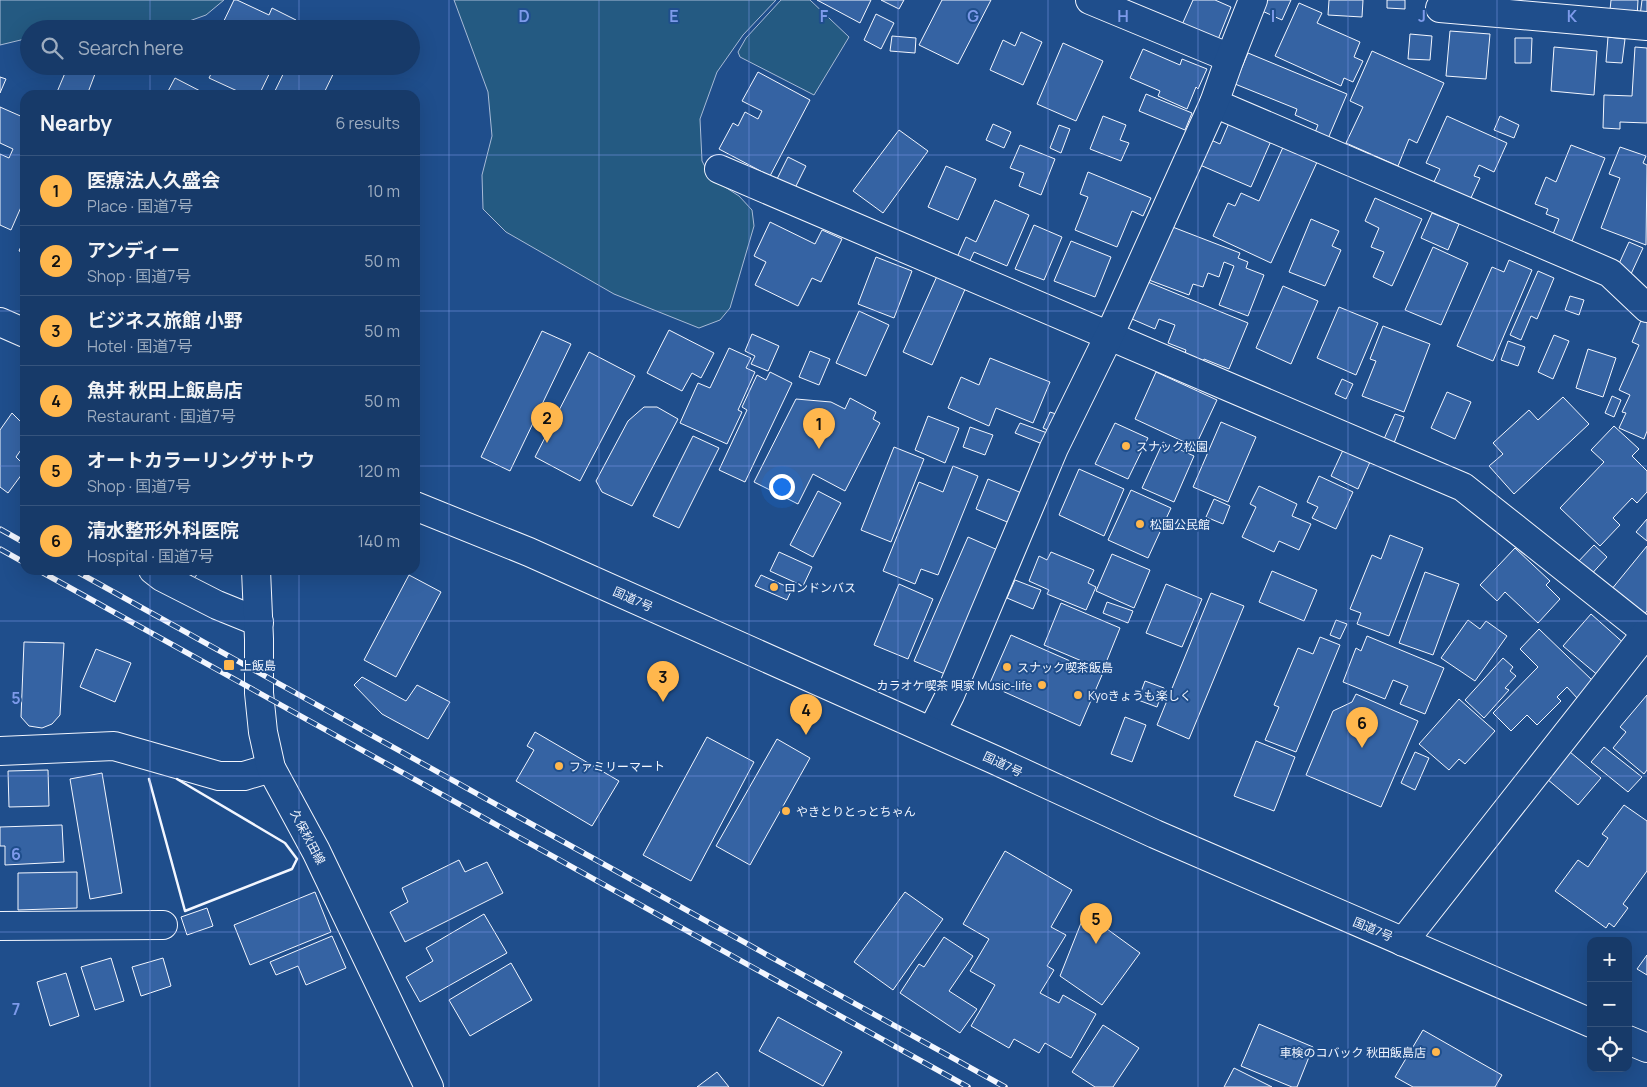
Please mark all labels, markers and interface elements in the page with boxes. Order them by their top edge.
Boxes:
text: D [518,5,530,27]
text: E [669,5,679,27]
text: F [820,5,829,27]
text: G [967,5,979,27]
text: H [1117,5,1129,27]
text: I [1271,5,1275,27]
text: J [1418,5,1426,27]
text: K [1567,5,1578,27]
search box [20,20,420,75]
icon: search [38,34,66,62]
text: Search here [78,35,184,61]
text: Nearby [40,109,112,137]
text: 6 results [335,112,400,134]
text: 医療法人久盛会 [87,167,220,193]
text: 1 [52,180,60,202]
text: 10 m [367,180,400,202]
text: Place · 国道7号 [87,195,193,217]
text: アンディー [87,237,180,263]
text: 2 [51,250,61,272]
text: 50 m [364,250,400,272]
text: Shop · 国道7号 [87,265,191,287]
text: ビジネス旅館 小野 [87,307,243,333]
text: 3 [51,320,61,342]
text: 50 m [364,320,400,342]
text: Hotel · 国道7号 [87,335,193,357]
text: 魚丼 秋田上飯島店 [87,377,243,403]
text: 4 [51,390,61,412]
text: 50 m [364,390,400,412]
pin: 2 [531,402,563,443]
text: Restaurant · 国道7号 [87,405,236,427]
pin: 1 [803,408,835,449]
place label: スナック松園 [1136,438,1208,455]
marker: スナック松園 [1120,440,1132,452]
text: オートカラーリングサトウ [87,447,315,473]
text: 5 [51,460,61,482]
text: 120 m [358,460,400,482]
your location [769,474,795,500]
text: Shop · 国道7号 [87,475,191,497]
place label: 松園公民館 [1150,516,1210,533]
text: 清水整形外科医院 [87,517,239,543]
marker: 松園公民館 [1134,518,1146,530]
text: 6 [51,530,61,552]
text: 140 m [358,530,400,552]
text: Hospital · 国道7号 [87,545,214,567]
place label: ロンドンバス [784,579,856,596]
marker: ロンドンバス [768,581,780,593]
street label: 国道7号 [610,583,656,615]
place label: 上飯島 [240,657,276,674]
marker: 上飯島 [222,658,236,672]
place label: スナック喫茶飯島 [1017,659,1113,676]
pin: 3 [647,661,679,702]
marker: スナック喫茶飯島 [1001,661,1013,673]
place label: カラオケ喫茶 唄家 Music-life [877,677,1032,694]
marker: カラオケ喫茶 唄家 Music-life [1036,679,1048,691]
text: 5 [11,687,21,709]
place label: Kyoきょうも楽しく [1088,687,1192,704]
marker: Kyoきょうも楽しく [1072,689,1084,701]
pin: 4 [790,694,822,735]
pin: 6 [1346,707,1378,748]
street label: 国道7号 [980,747,1026,781]
place label: ファミリーマート [569,758,665,775]
marker: ファミリーマート [553,760,565,772]
place label: やきとりとっとちゃん [796,803,916,820]
marker: やきとりとっとちゃん [780,805,792,817]
street label: 久保秋田線 [286,807,330,867]
text: 6 [11,843,21,865]
pin: 5 [1080,903,1112,944]
street label: 国道7号 [1350,913,1396,945]
map controls [1587,937,1632,1072]
button: + [1587,937,1632,982]
button: − [1587,982,1632,1027]
text: 7 [12,998,20,1020]
button: locate [1587,1027,1632,1072]
place label: 車検のコバック 秋田飯島店 [1280,1044,1426,1061]
marker: 車検のコバック 秋田飯島店 [1430,1046,1442,1058]

